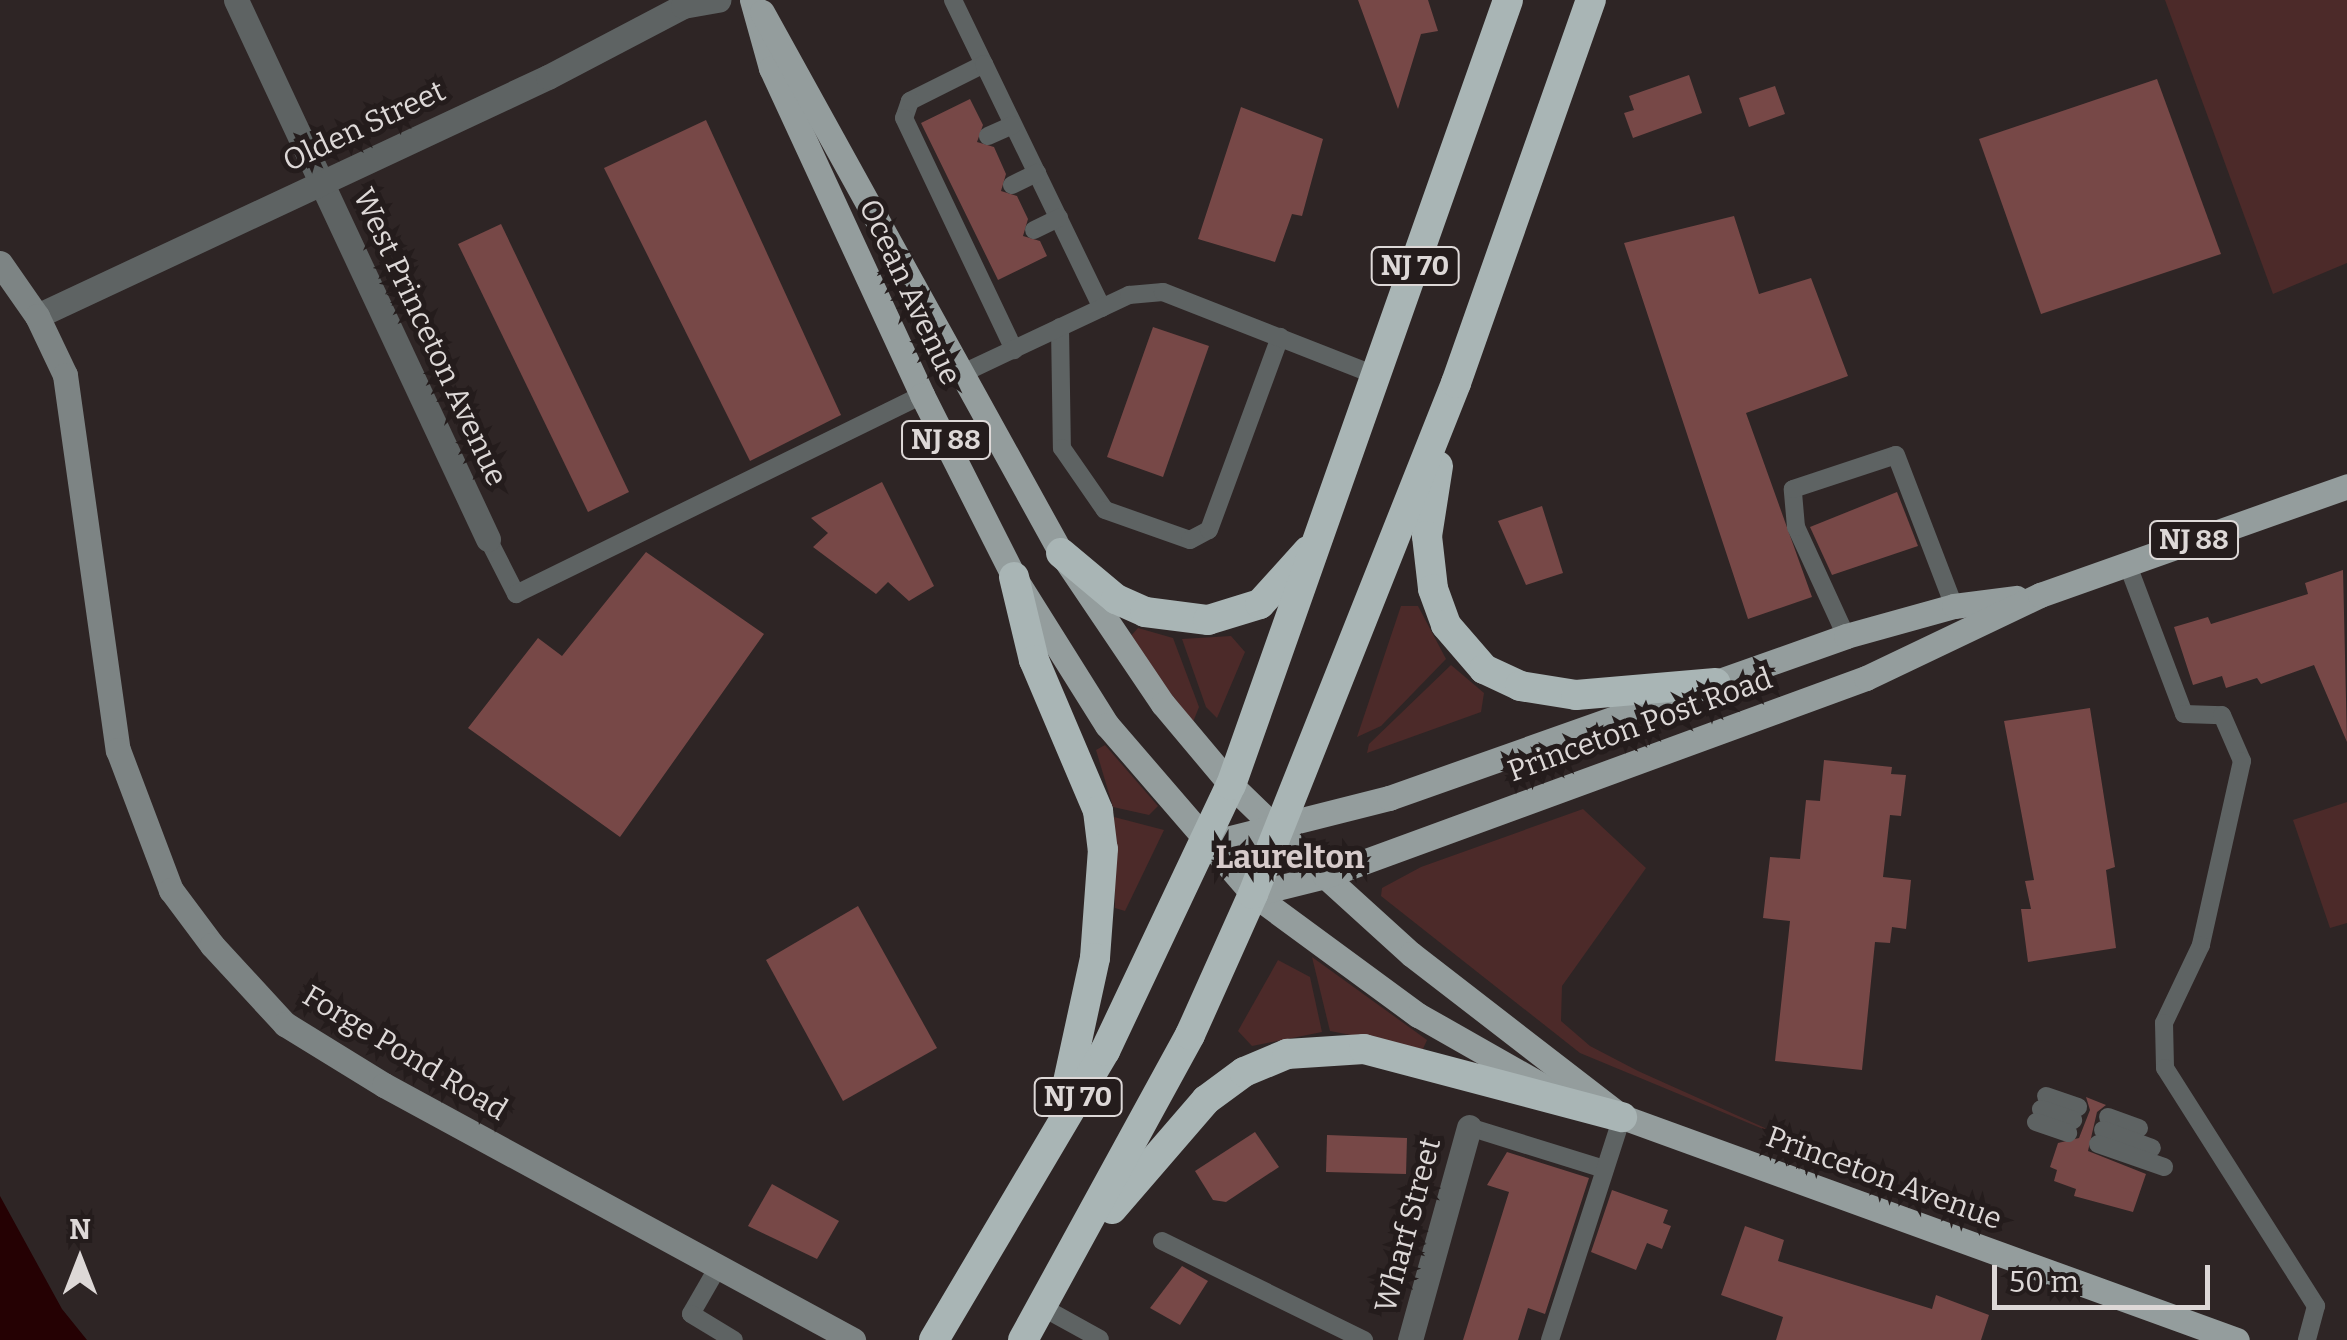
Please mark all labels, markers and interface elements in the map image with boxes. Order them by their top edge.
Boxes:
street label: Olden Street [277,73,451,179]
street label: West Princeton Avenue [345,183,515,491]
street label: Ocean Avenue [851,194,969,390]
road number: NJ 70 [1370,243,1460,289]
road number: NJ 88 [901,417,991,463]
road number: NJ 88 [2149,517,2239,563]
street label: Princeton Post Road [1503,660,1777,790]
district label: Laurelton [1216,838,1364,876]
street label: Forge Pond Road [296,978,514,1128]
road number: NJ 70 [1033,1074,1123,1120]
street label: Princeton Avenue [1761,1119,2007,1237]
street label: Wharf Street [1367,1134,1449,1316]
north arrow [30,1210,130,1310]
text: N [69,1213,91,1246]
scale bar [1997,1245,2214,1307]
text: 50 m [2009,1264,2079,1300]

